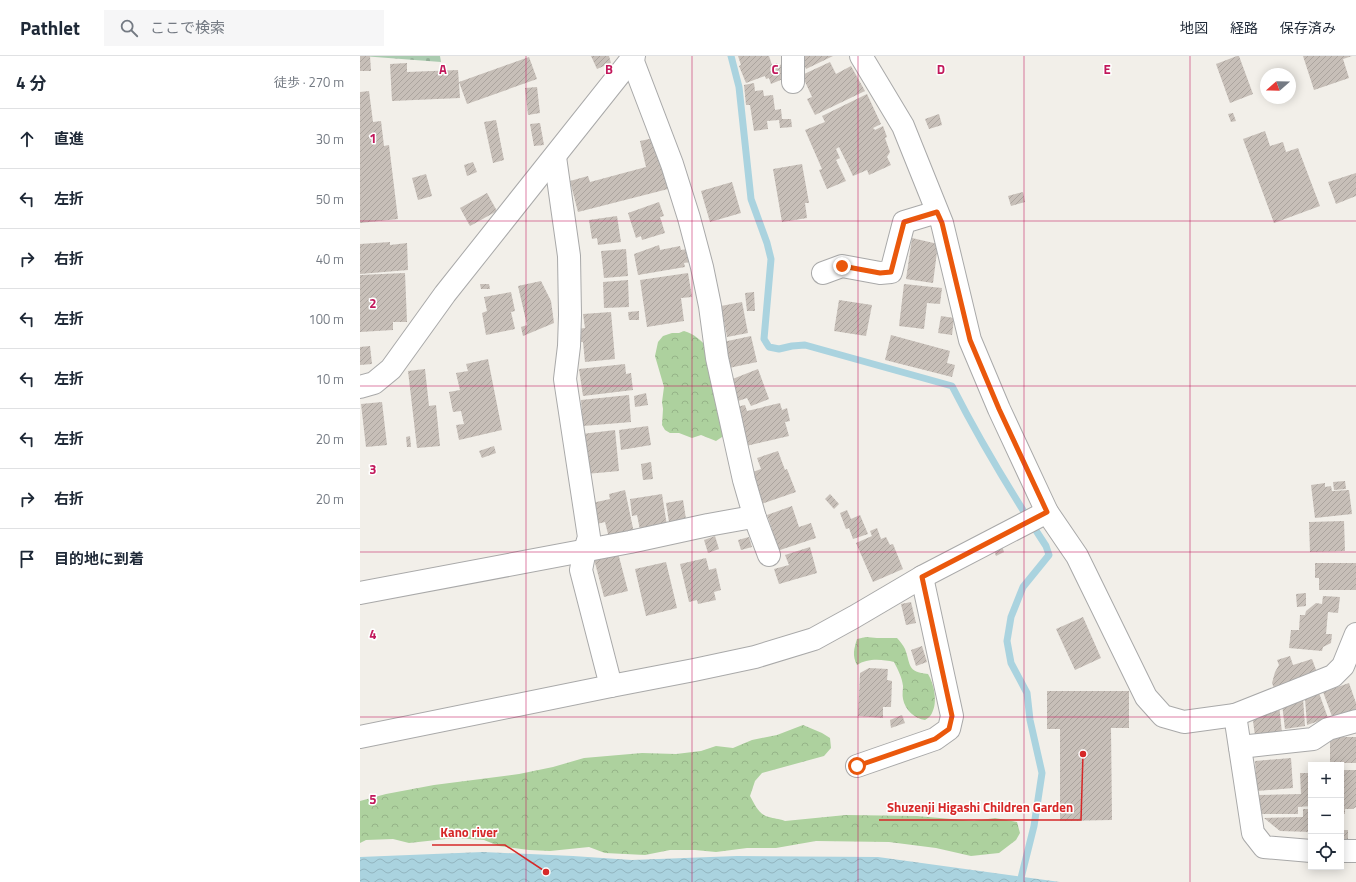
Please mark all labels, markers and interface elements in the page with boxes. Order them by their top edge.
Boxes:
search box [104,10,384,46]
text: Pathlet [20,13,80,42]
text: ここで検索 [150,16,225,39]
icon: search [118,17,140,39]
text: 地図 [1180,17,1208,38]
text: 経路 [1230,17,1258,38]
text: 保存済み [1280,17,1336,38]
text: A [439,59,447,79]
text: B [605,59,613,79]
text: C [771,59,779,79]
text: D [937,59,945,79]
text: E [1103,59,1111,79]
north arrow [1260,68,1296,104]
text: 4 分 [16,70,46,96]
text: 徒歩 · 270 m [274,72,344,92]
text: 直進 [54,127,84,150]
icon: ahead [16,128,38,150]
text: 1 [369,128,377,148]
text: 30 m [316,129,344,149]
text: 左折 [54,187,84,210]
icon: left [16,188,38,210]
text: 50 m [316,189,344,209]
text: 右折 [54,247,84,270]
icon: right [16,248,38,270]
text: 40 m [316,249,344,269]
route end [833,257,851,275]
text: 2 [369,293,377,313]
text: 左折 [54,307,84,330]
icon: left [16,308,38,330]
text: 100 m [308,309,344,329]
text: 左折 [54,367,84,390]
icon: left [16,368,38,390]
text: 10 m [316,369,344,389]
text: 左折 [54,427,84,450]
icon: left [16,428,38,450]
text: 20 m [316,429,344,449]
text: 3 [369,459,377,479]
text: 右折 [54,487,84,510]
icon: right [16,488,38,510]
text: 20 m [316,489,344,509]
text: 目的地に到着 [54,547,144,570]
icon: arrive [16,548,38,570]
text: 4 [369,624,377,644]
route start [848,757,866,775]
map controls [1308,762,1344,870]
button: + [1308,762,1344,798]
text: 5 [369,789,377,809]
callout: Shuzenji Higashi Children Garden [879,795,1081,820]
text: Shuzenji Higashi Children Garden [887,797,1073,817]
button: − [1308,798,1344,834]
callout: Kano river [432,820,505,845]
text: Kano river [440,822,498,842]
button: locate [1308,834,1344,870]

